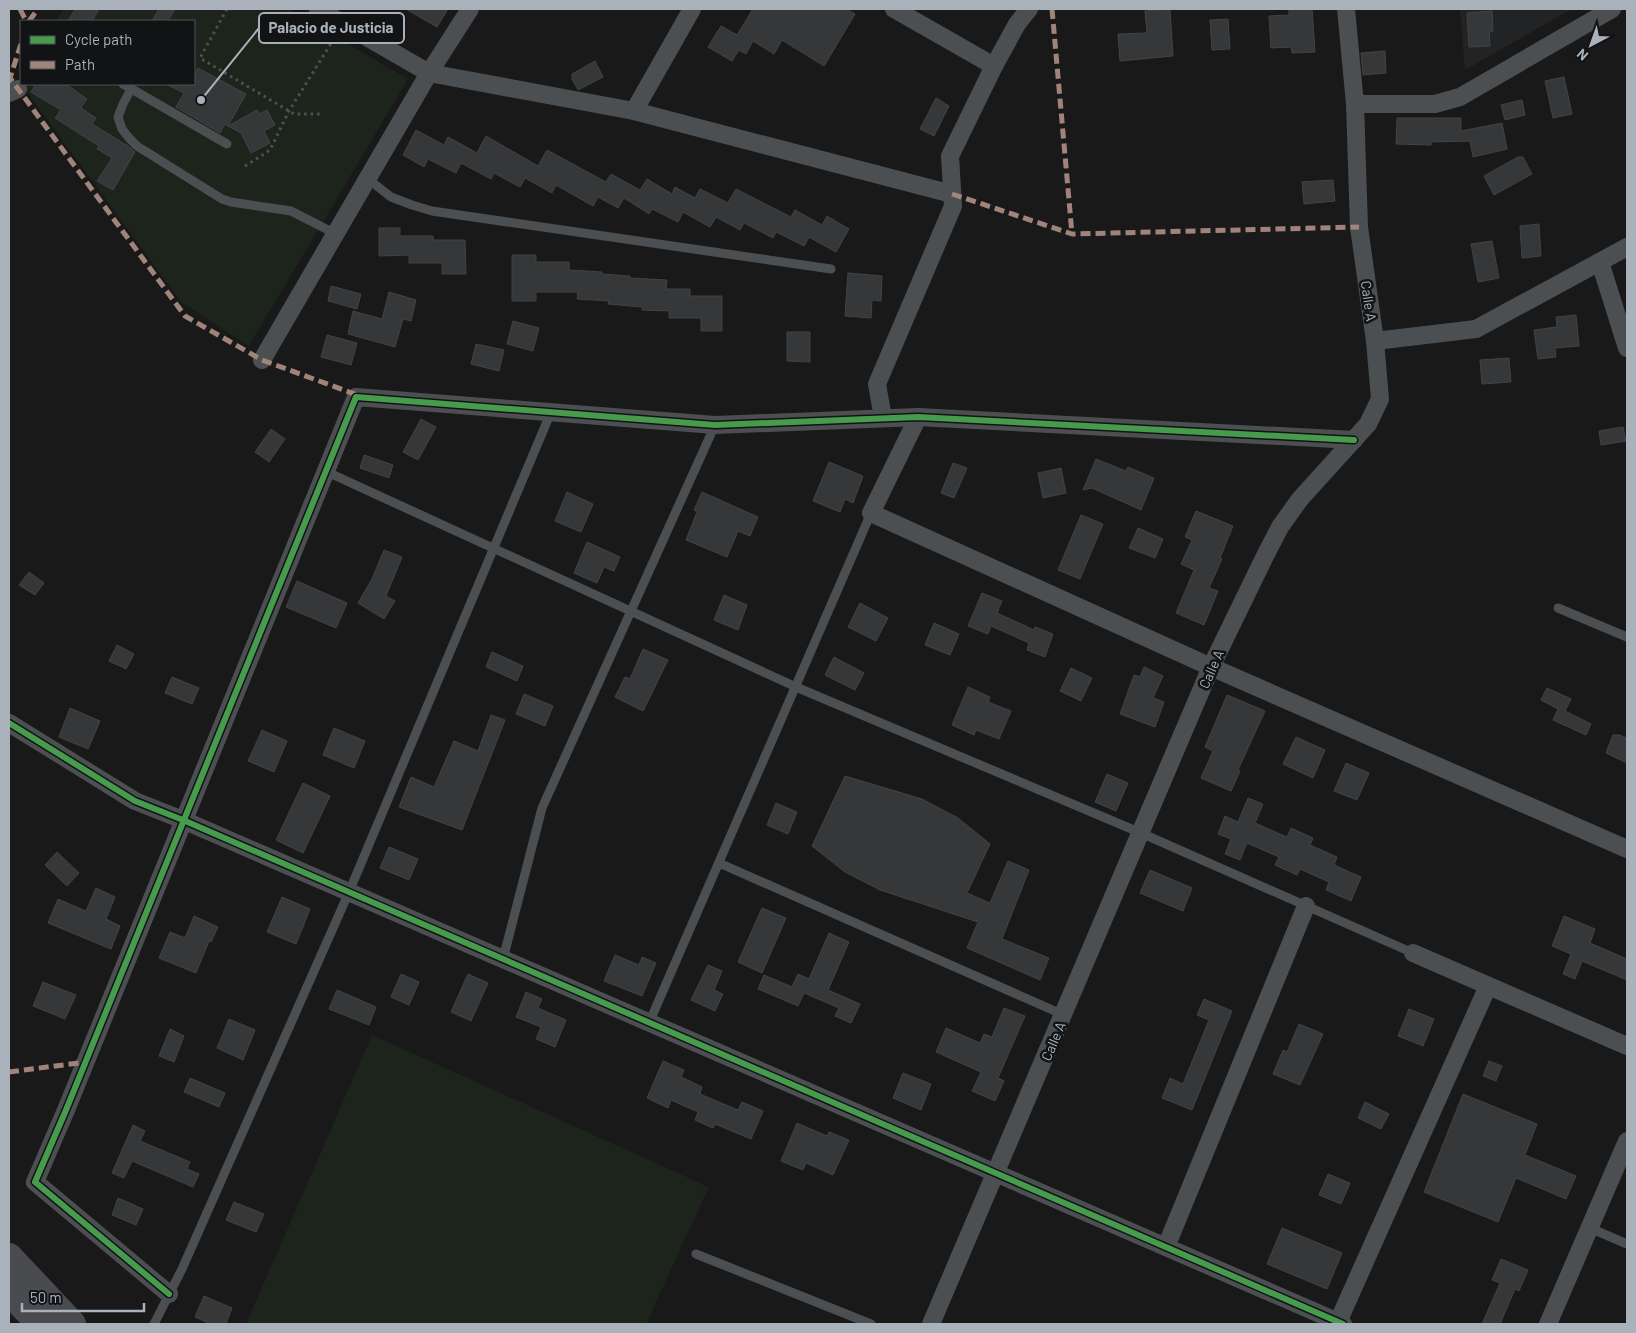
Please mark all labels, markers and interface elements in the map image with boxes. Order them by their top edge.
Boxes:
callout: Palacio de Justicia [259,13,404,43]
text: Palacio de Justicia [268,18,394,36]
legend [20,20,195,85]
north arrow [1566,20,1616,70]
text: Cycle path [65,30,132,48]
text: N [1573,46,1591,65]
text: Path [65,55,95,73]
street label: Calle A [1358,280,1380,323]
street label: Calle A [1195,646,1227,691]
street label: Calle A [1037,1018,1069,1063]
scale bar [22,1280,145,1312]
text: 50 m [30,1288,62,1306]

